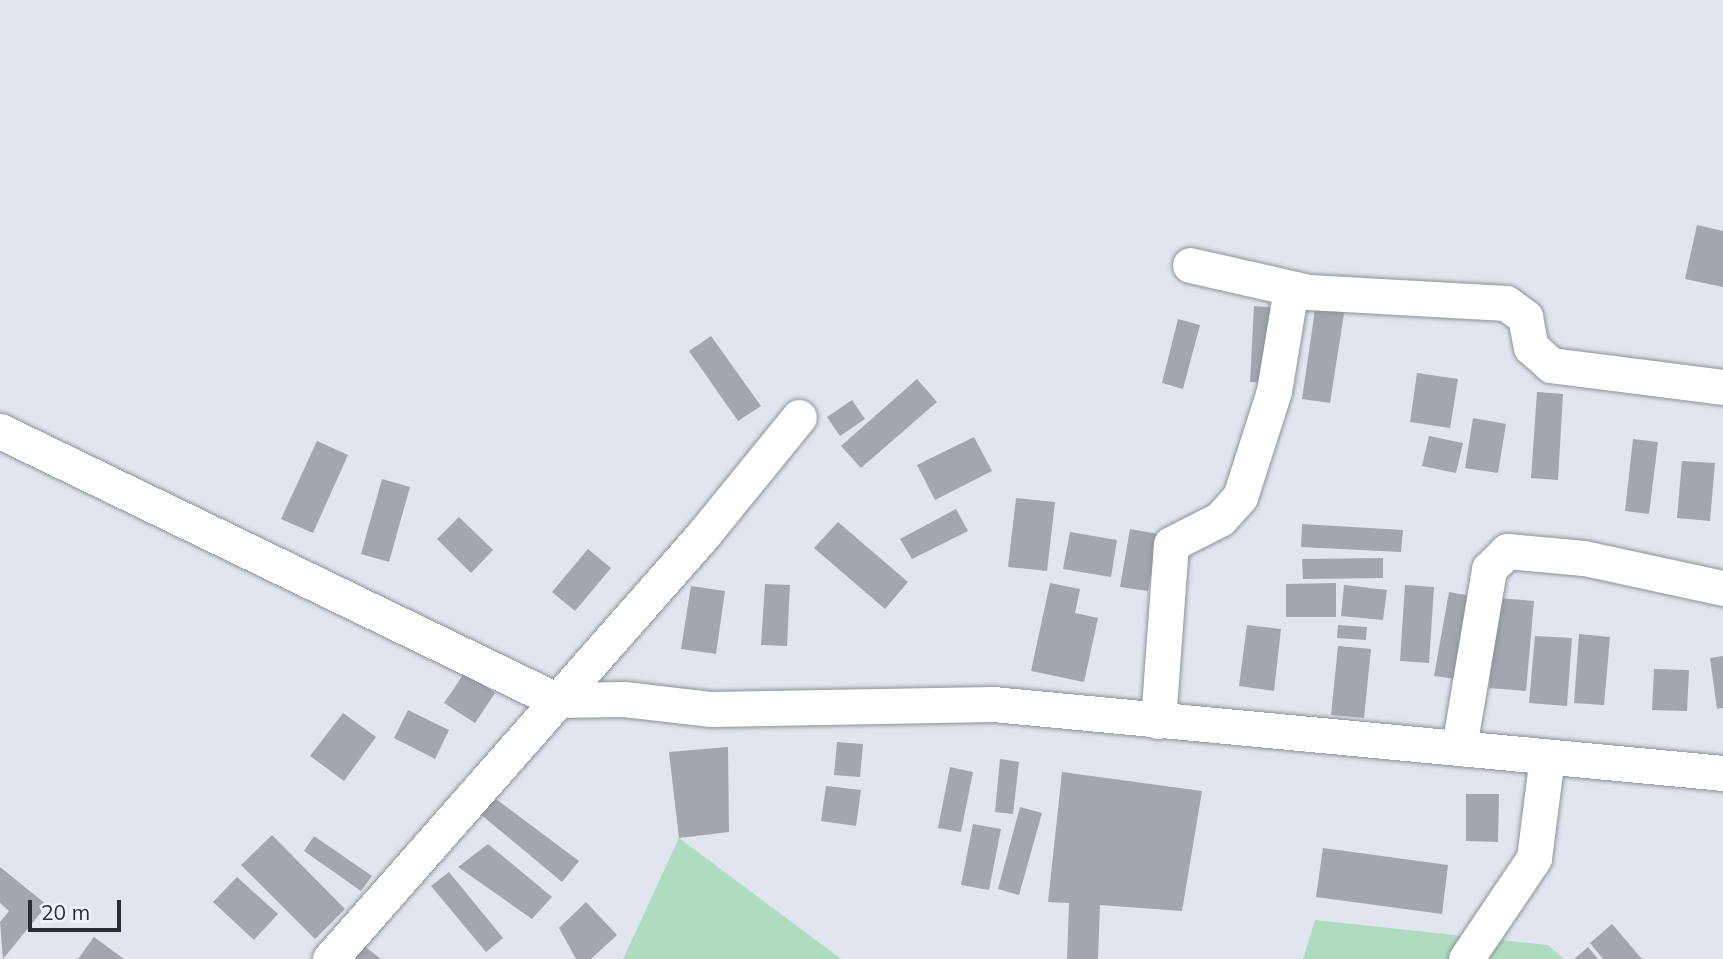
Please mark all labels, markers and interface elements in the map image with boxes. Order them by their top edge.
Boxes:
scale bar [32,886,124,930]
text: 20 m [41,899,90,925]

